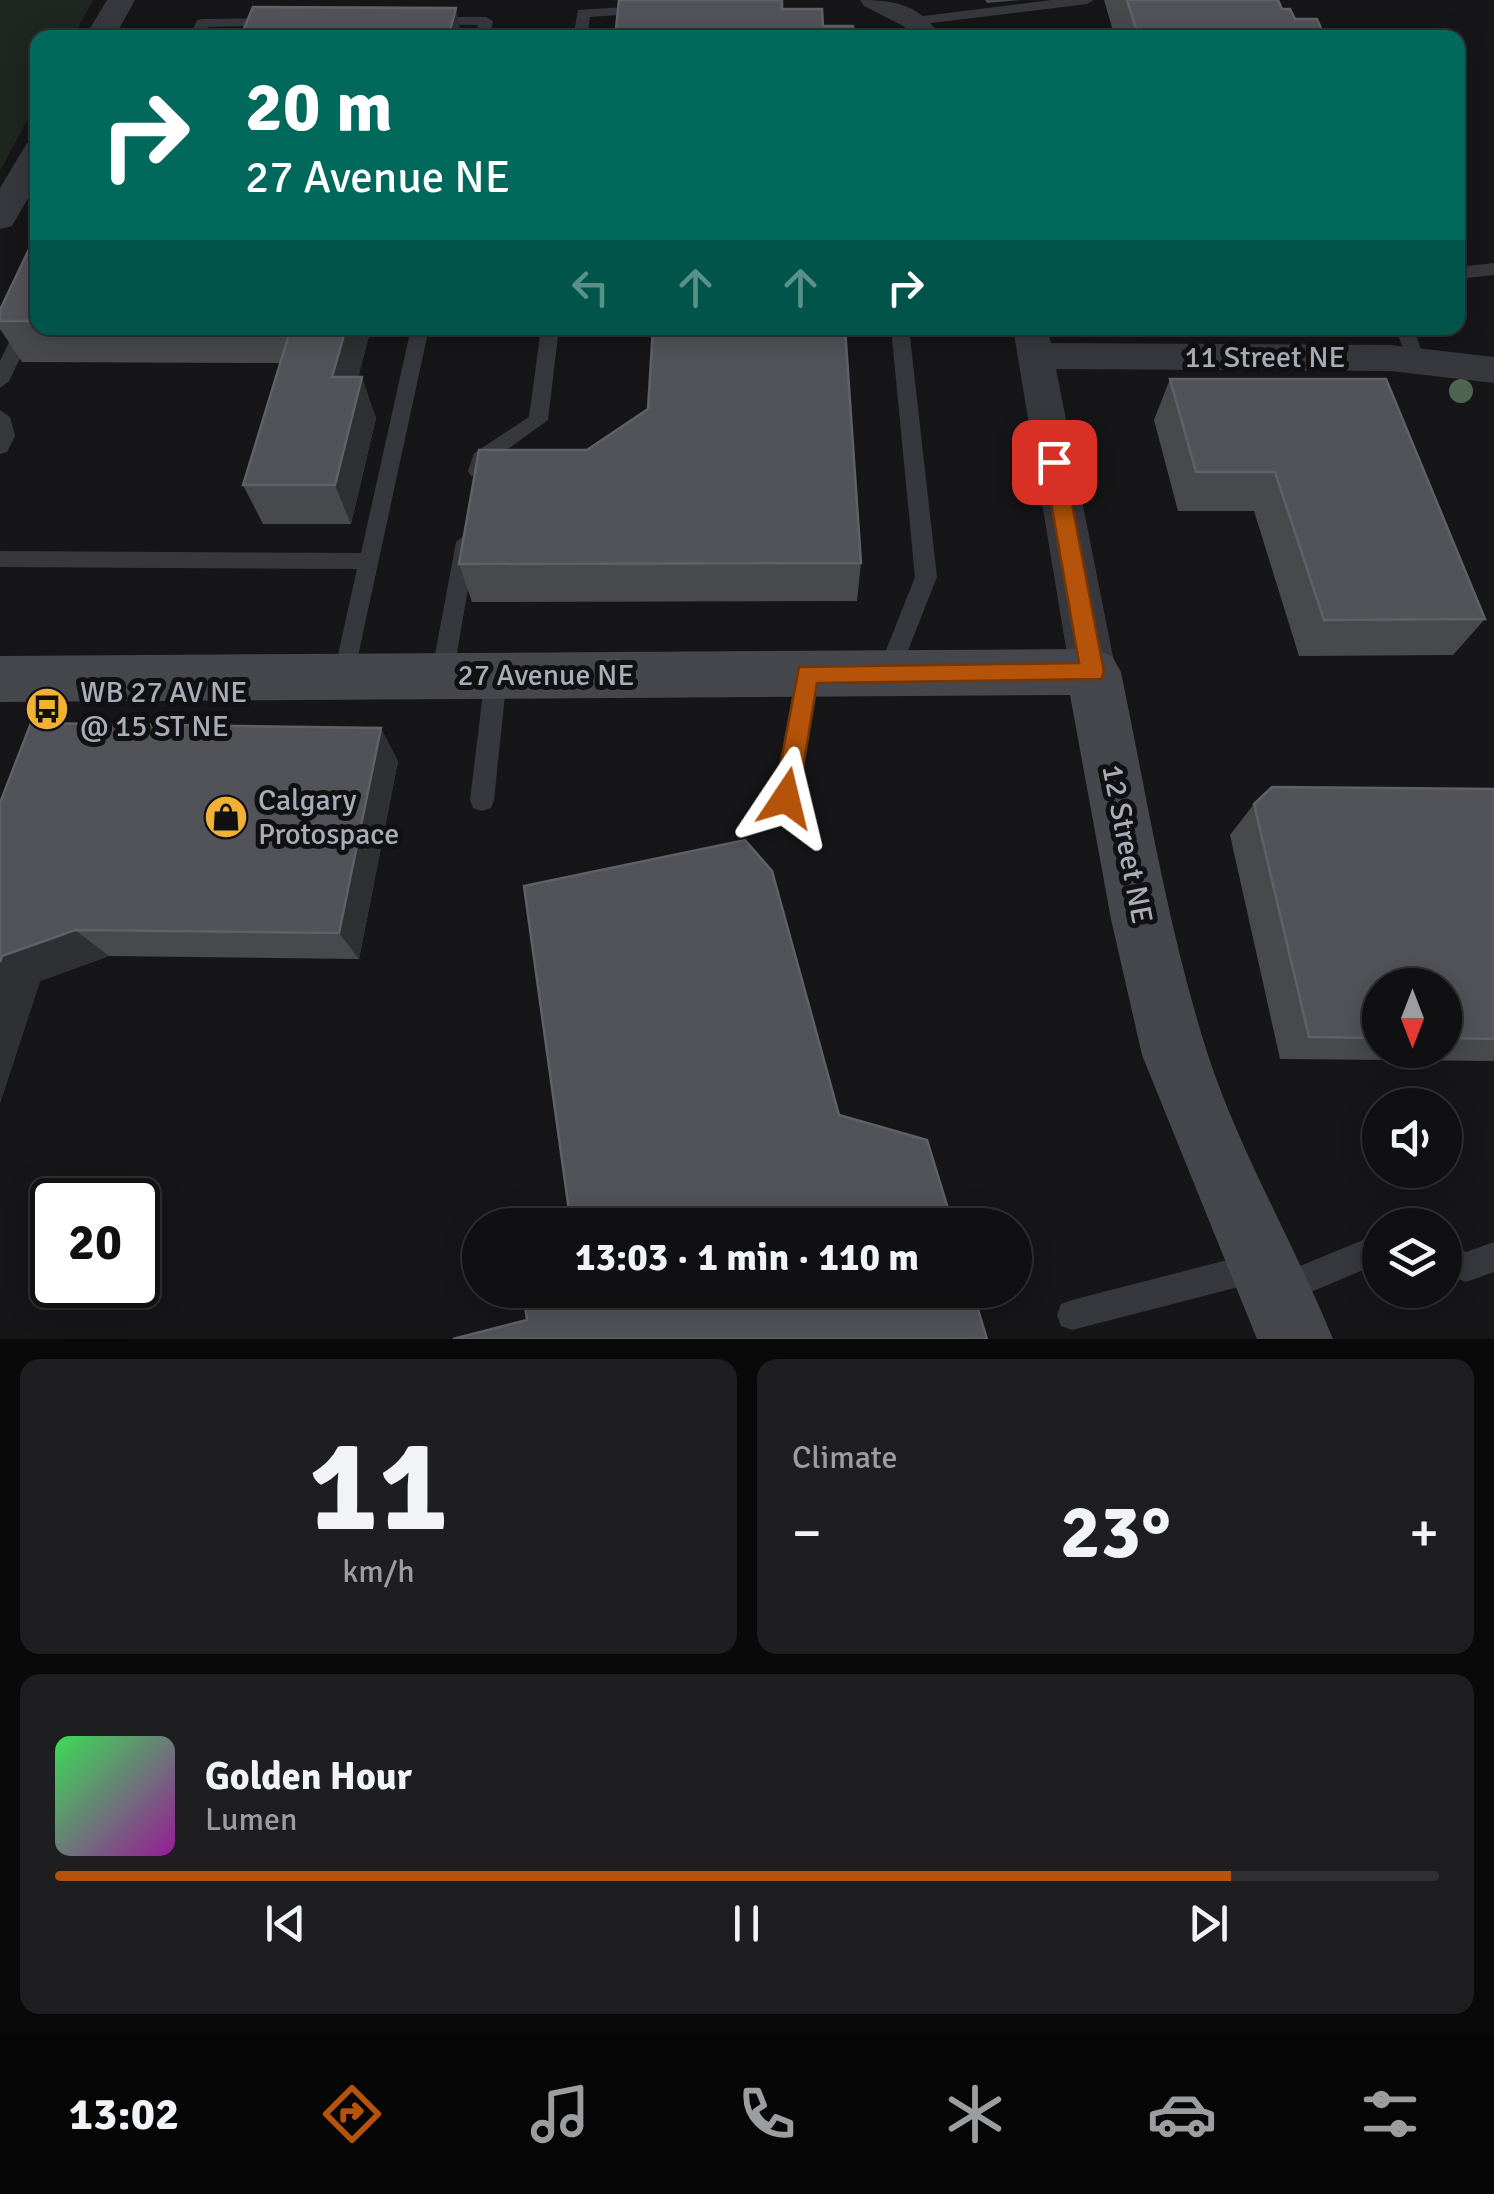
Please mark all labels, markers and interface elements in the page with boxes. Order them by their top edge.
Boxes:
text: 20 m [245,64,393,150]
icon: right [80,70,210,200]
text: 27 Avenue NE [245,150,510,205]
icon: left [563,260,618,315]
icon: ahead [668,260,723,315]
icon: ahead [773,260,828,315]
icon: right [878,260,933,315]
street label: 11 Street NE [1184,339,1346,376]
pin [1012,420,1097,505]
icon: arrive [1027,435,1082,490]
street label: 27 Avenue NE [458,657,634,694]
place label: WB 27 AV NE @ 15 ST NE [80,674,247,745]
bus stop icon: WB 27 AV NE @ 15 ST NE [24,686,70,732]
position arrow [734,746,838,850]
street label: 12 Street NE [1093,761,1161,927]
place label: Calgary Protospace [258,782,399,853]
shop icon: Calgary Protospace [203,794,249,840]
north arrow [1362,968,1462,1068]
map controls [1362,968,1462,1308]
button: sound [1362,1088,1462,1188]
speed limit sign: 20 [30,1178,160,1308]
button: layers [1362,1208,1462,1308]
text: 13:03 · 1 min · 110 m [575,1234,919,1281]
text: 11 [308,1407,449,1567]
text: Climate [792,1438,898,1477]
text: 23° [1060,1486,1171,1579]
text: − [792,1499,822,1567]
text: + [1409,1499,1439,1567]
text: km/h [342,1552,415,1591]
text: Golden Hour [205,1753,412,1800]
text: Lumen [205,1800,297,1839]
icon: previous [258,1896,313,1951]
icon: pause [719,1896,774,1951]
icon: next [1181,1896,1236,1951]
icon: directions [317,2079,387,2149]
icon: music [525,2079,595,2149]
icon: phone [732,2079,802,2149]
icon: climate [940,2079,1010,2149]
icon: car [1147,2079,1217,2149]
icon: filters [1355,2079,1425,2149]
text: 13:02 [69,2087,179,2142]

